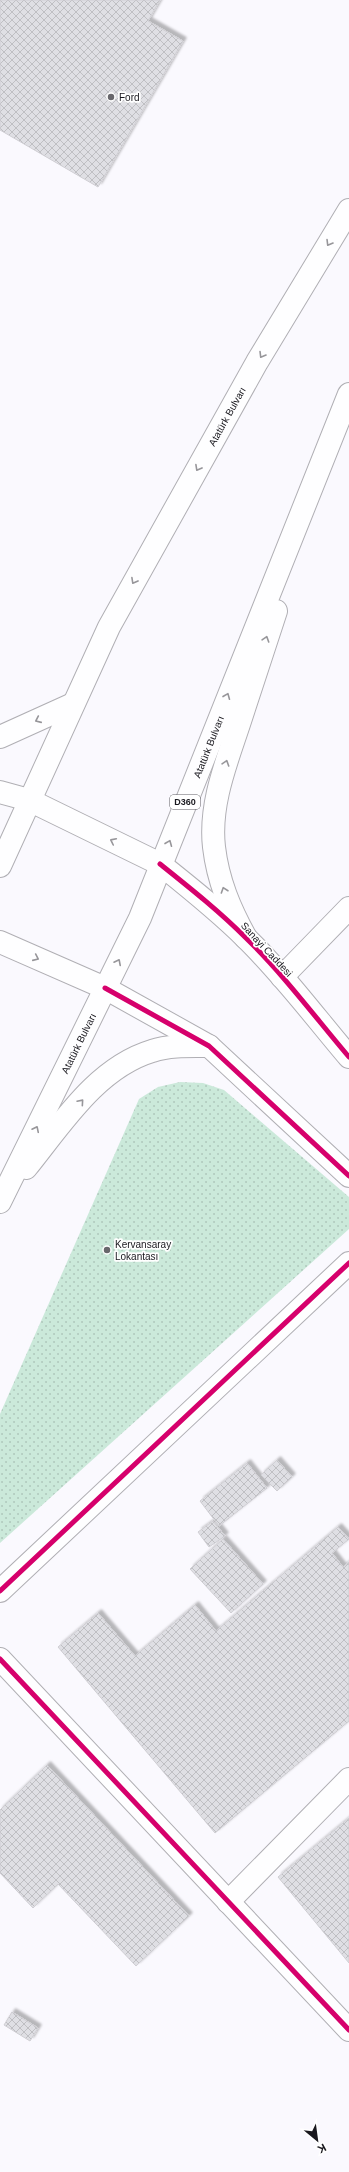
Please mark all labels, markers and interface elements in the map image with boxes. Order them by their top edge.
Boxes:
marker: Ford [106,92,116,102]
place label: Ford [119,92,140,103]
one-way arrow [326,239,334,246]
one-way arrow [259,351,267,358]
street label: Atatürk Bulvarı [206,385,248,448]
one-way arrow [196,464,203,471]
one-way arrow [132,577,139,584]
one-way arrow [262,636,270,643]
one-way arrow [223,692,231,699]
street label: Atatürk Bulvarı [192,714,226,779]
one-way arrow [34,715,42,723]
one-way arrow [221,760,230,767]
road number: D360 [170,795,200,809]
one-way arrow [110,838,117,846]
one-way arrow [164,839,172,847]
one-way arrow [220,887,228,894]
street label: Sanayi Caddesi [239,920,295,979]
one-way arrow [32,953,39,961]
one-way arrow [113,959,121,966]
street label: Atatürk Bulvarı [59,1012,98,1075]
one-way arrow [76,1099,83,1106]
one-way arrow [31,1126,39,1133]
place label: Kervansaray Lokantası [115,1239,171,1262]
marker: Kervansaray Lokantası [102,1245,112,1255]
north arrow [297,2120,337,2160]
text: K [315,2142,328,2156]

